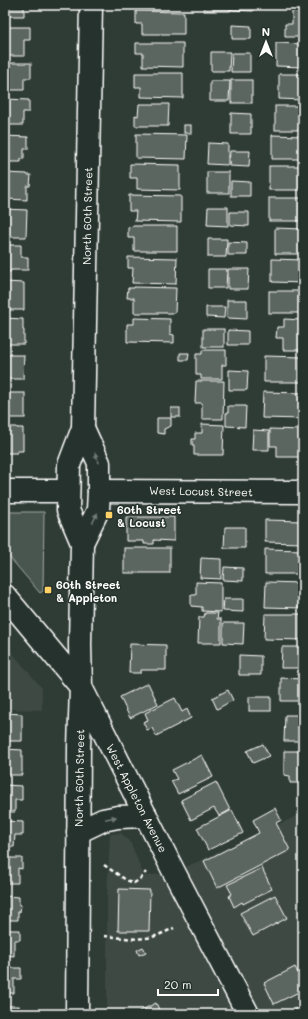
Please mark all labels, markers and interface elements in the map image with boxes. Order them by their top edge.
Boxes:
north arrow [246,22,286,62]
text: N [262,24,270,39]
street label: North 60th Street [79,167,95,265]
one-way arrow [93,452,100,464]
street label: West Locust Street [149,483,253,499]
place label: 60th Street & Locust [117,502,182,530]
marker: 60th Street & Locust [104,510,114,520]
one-way arrow [92,512,98,523]
place label: 60th Street & Appleton [56,577,121,605]
marker: 60th Street & Appleton [43,585,53,595]
street label: North 60th Street [71,729,87,827]
street label: West Appleton Avenue [103,741,171,855]
one-way arrow [104,815,117,821]
scale bar [158,971,218,997]
text: 20 m [164,976,192,992]

